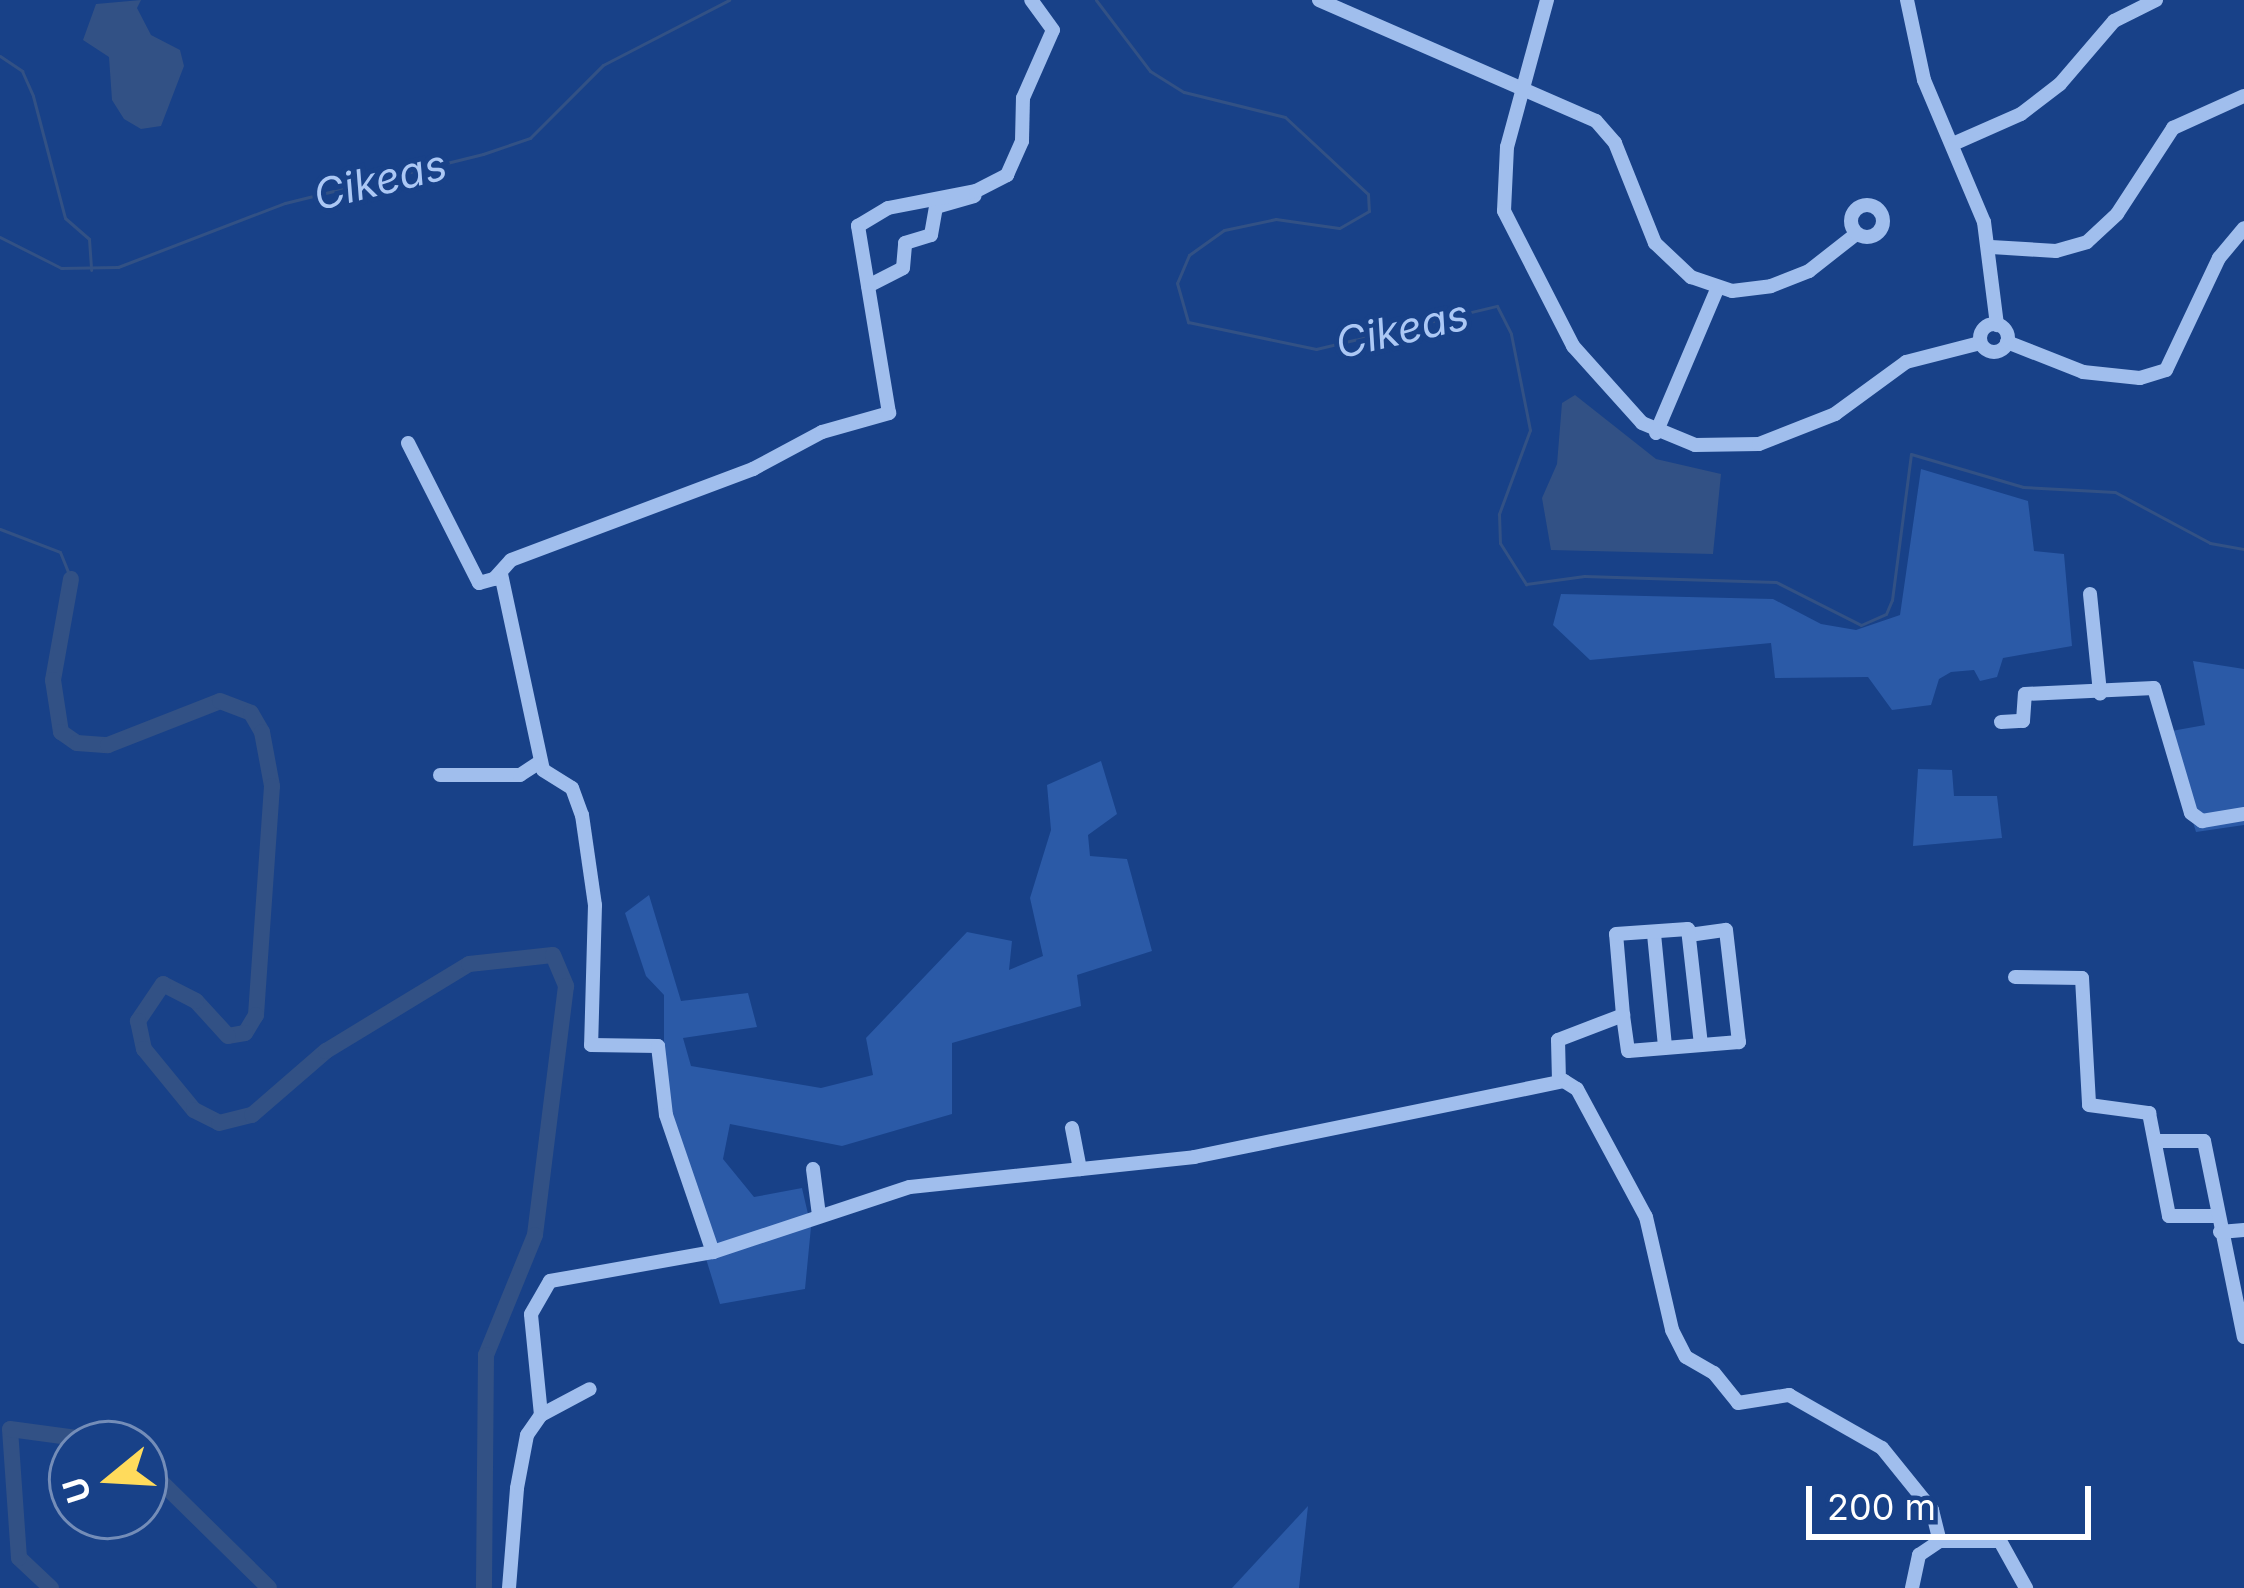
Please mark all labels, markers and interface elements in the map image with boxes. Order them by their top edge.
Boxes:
water label: Cikeas [308,139,452,221]
water label: Cikeas [1331,289,1473,369]
north arrow [48,1420,168,1540]
scale bar [1812,1462,2097,1536]
text: U [54,1473,99,1508]
text: 200 m [1827,1485,1936,1529]

